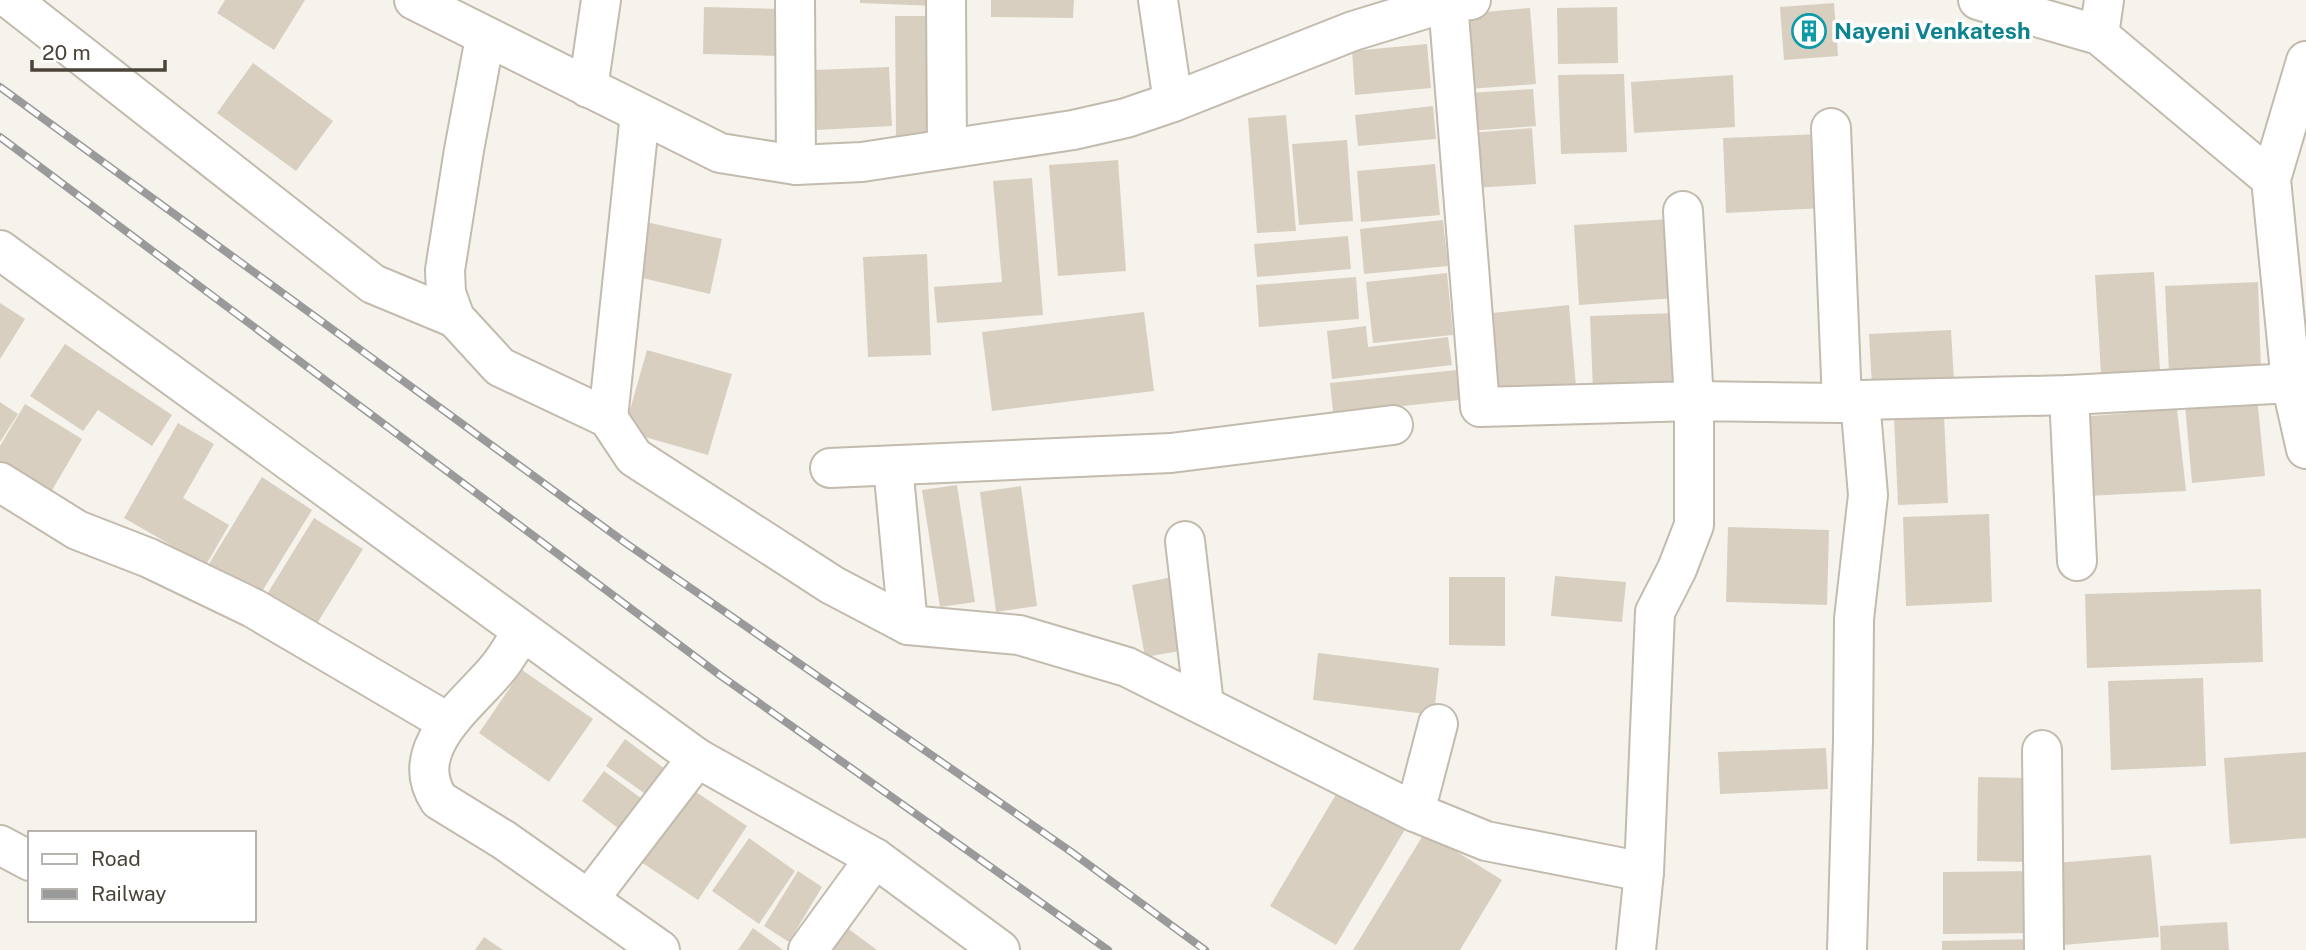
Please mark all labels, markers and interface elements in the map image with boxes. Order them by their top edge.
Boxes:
building icon: Nayeni Venkatesh [1790,12,1828,50]
place label: Nayeni Venkatesh [1834,17,2031,44]
scale bar [32,28,164,72]
text: 20 m [42,40,91,65]
legend [28,831,256,922]
text: Road [91,846,141,871]
text: Railway [91,881,167,906]

